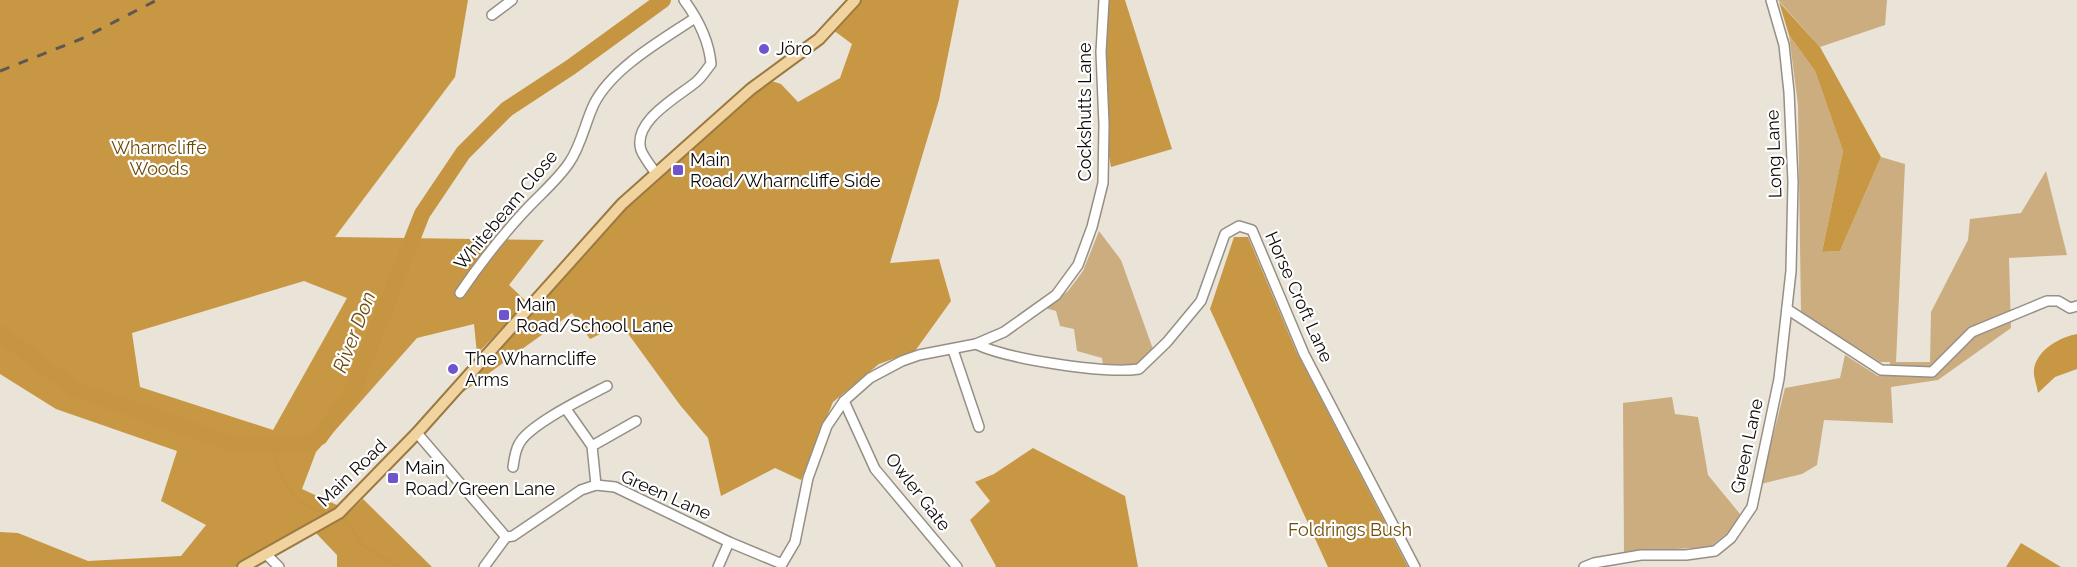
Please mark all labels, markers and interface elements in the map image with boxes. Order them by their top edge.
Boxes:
place label: Jöro [776,38,812,59]
marker: Jöro [757,42,771,56]
street label: Cockshutts Lane [1074,42,1095,182]
street label: Long Lane [1761,109,1786,199]
park label: Wharncliffe Woods [111,137,207,179]
street label: Whitebeam Close [450,145,562,274]
place label: Main Road/Wharncliffe Side [690,149,881,191]
marker: Main Road/Wharncliffe Side [671,163,685,177]
street label: Horse Croft Lane [1261,228,1338,366]
water label: River Don [328,288,380,376]
place label: Main Road/School Lane [516,294,674,336]
marker: Main Road/School Lane [497,308,511,322]
place label: The Wharncliffe Arms [465,348,597,390]
marker: The Wharncliffe Arms [446,362,460,376]
street label: Green Lane [1726,396,1767,495]
street label: Main Road [313,435,390,511]
street label: Owler Gate [881,449,956,535]
place label: Main Road/Green Lane [405,457,556,499]
street label: Green Lane [618,465,715,524]
marker: Main Road/Green Lane [386,471,400,485]
park label: Foldrings Bush [1288,519,1412,540]

